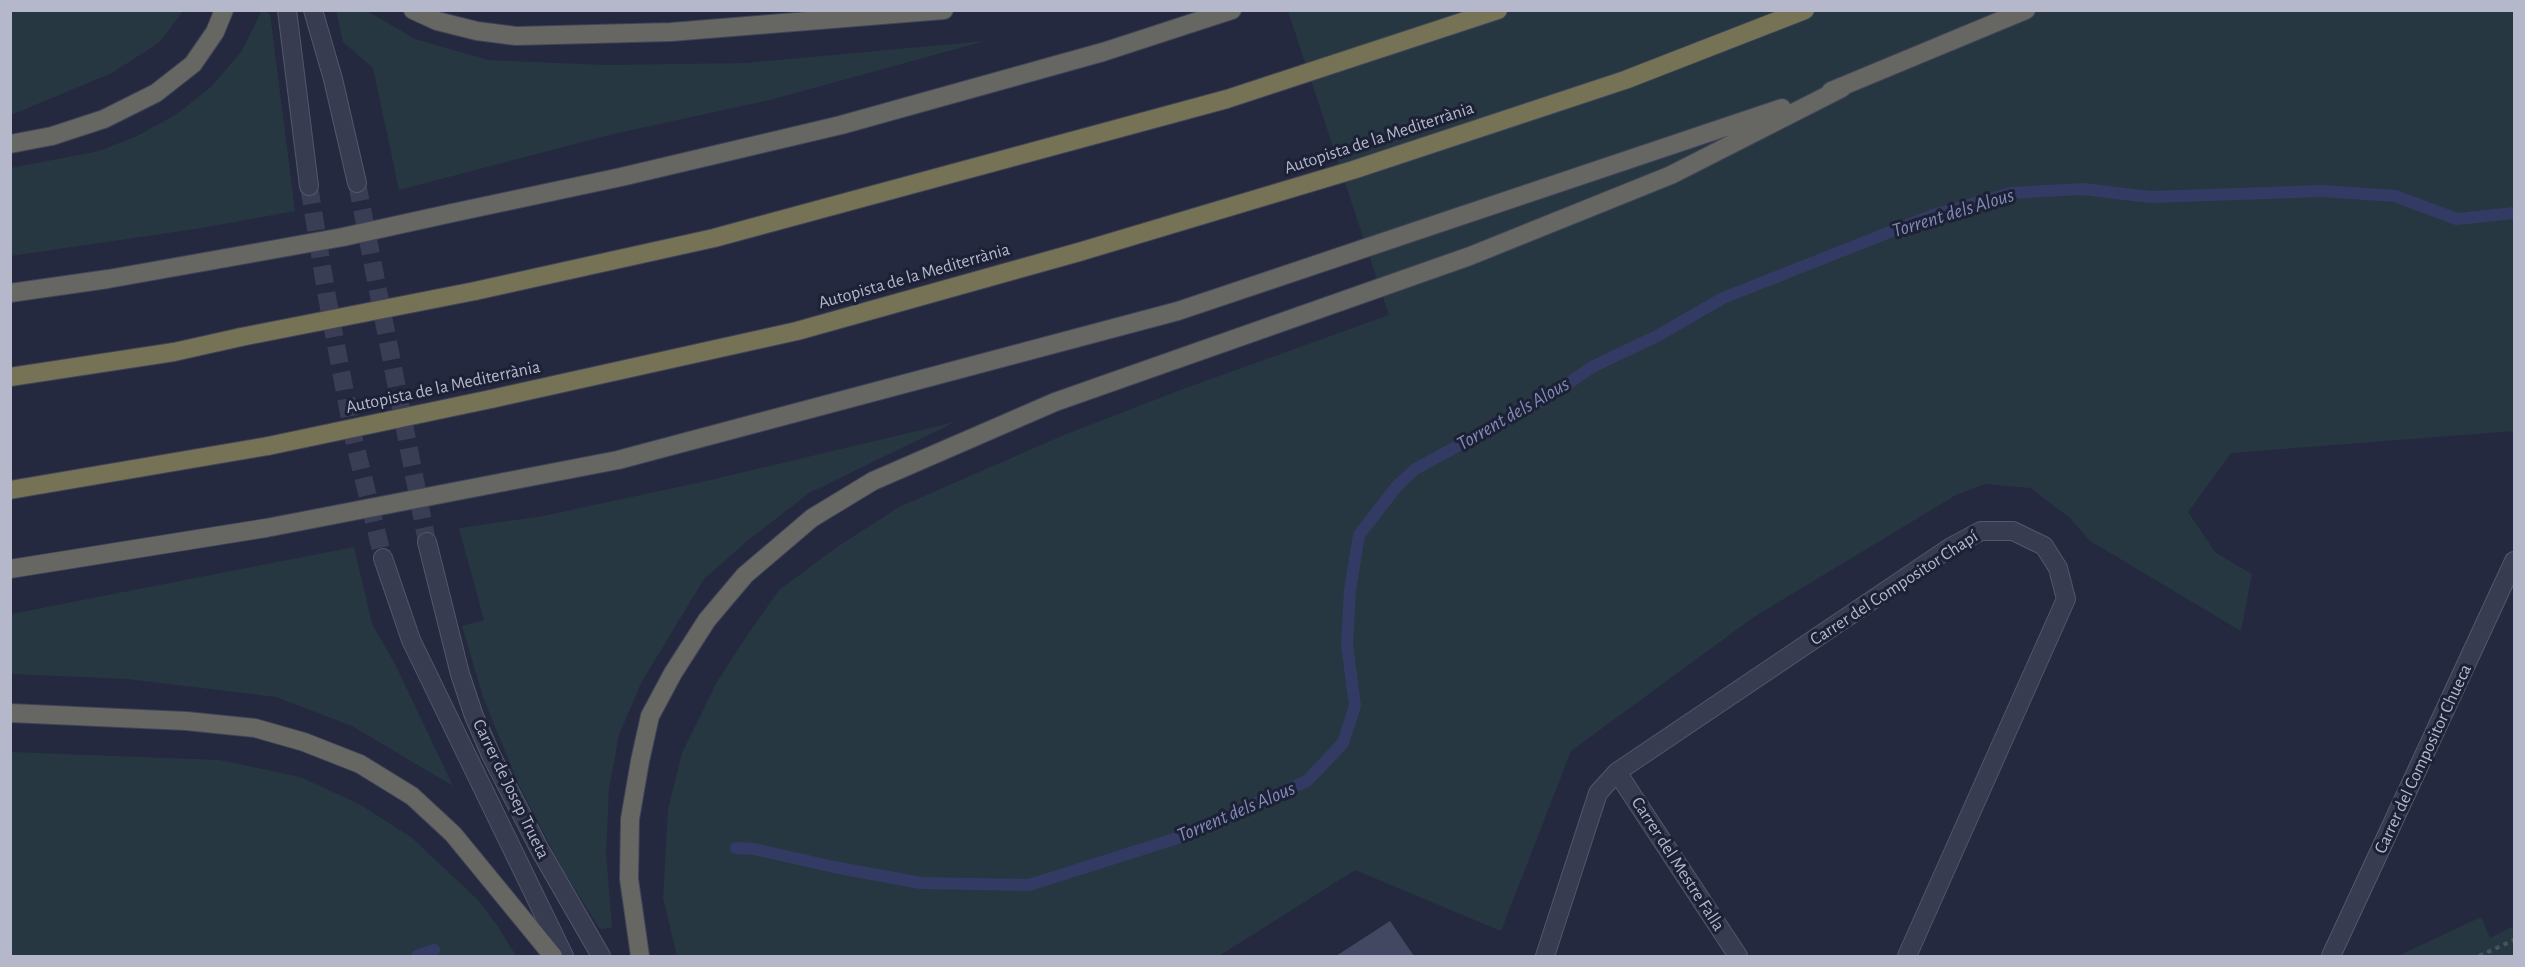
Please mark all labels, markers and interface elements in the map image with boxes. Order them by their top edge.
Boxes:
street label: Autopista de la Mediterrània [1281,97,1477,179]
water label: Torrent dels Alous [1889,183,2017,243]
street label: Autopista de la Mediterrània [816,238,1012,314]
street label: Autopista de la Mediterrània [344,356,542,418]
water label: Torrent dels Alous [1452,372,1574,456]
street label: Carrer del Compositor Chapí [1806,526,1982,650]
street label: Carrer del Compositor Chueca [2370,661,2476,857]
street label: Carrer de Josep Trueta [468,716,554,862]
water label: Torrent dels Alous [1173,776,1299,848]
street label: Carrer del Mestre Falla [1627,793,1729,935]

